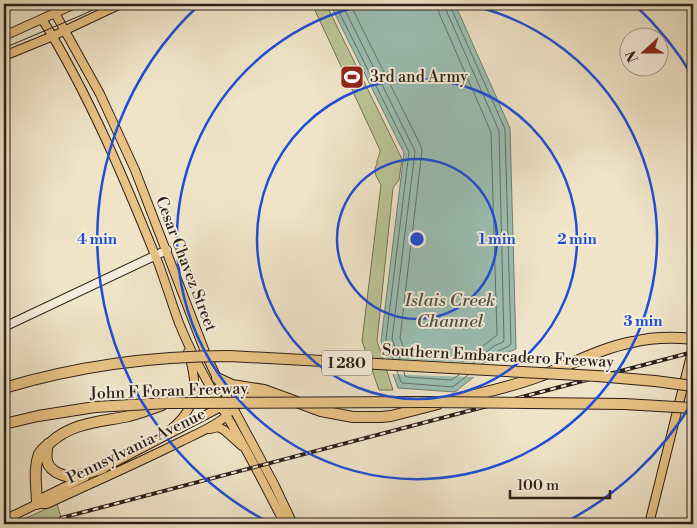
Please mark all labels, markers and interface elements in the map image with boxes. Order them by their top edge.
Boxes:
north arrow [620,28,670,78]
text: N [622,48,643,65]
sports icon: 3rd and Army [339,64,365,90]
place label: 3rd and Army [370,67,468,87]
street label: Cesar Chavez Street [151,194,221,335]
text: 4 min [77,230,118,249]
centre of rings [408,230,426,248]
text: 1 min [478,230,516,249]
text: 2 min [557,230,597,249]
water label: Islais Creek Channel [404,289,496,333]
text: 3 min [623,312,663,331]
street label: Southern Embarcadero Freeway [382,340,615,372]
road number: I 280 [322,350,372,376]
street label: John F Foran Freeway [89,378,249,404]
street label: Pennsylvania Avenue [63,404,209,488]
scale bar [510,468,610,500]
text: 100 m [517,476,559,495]

